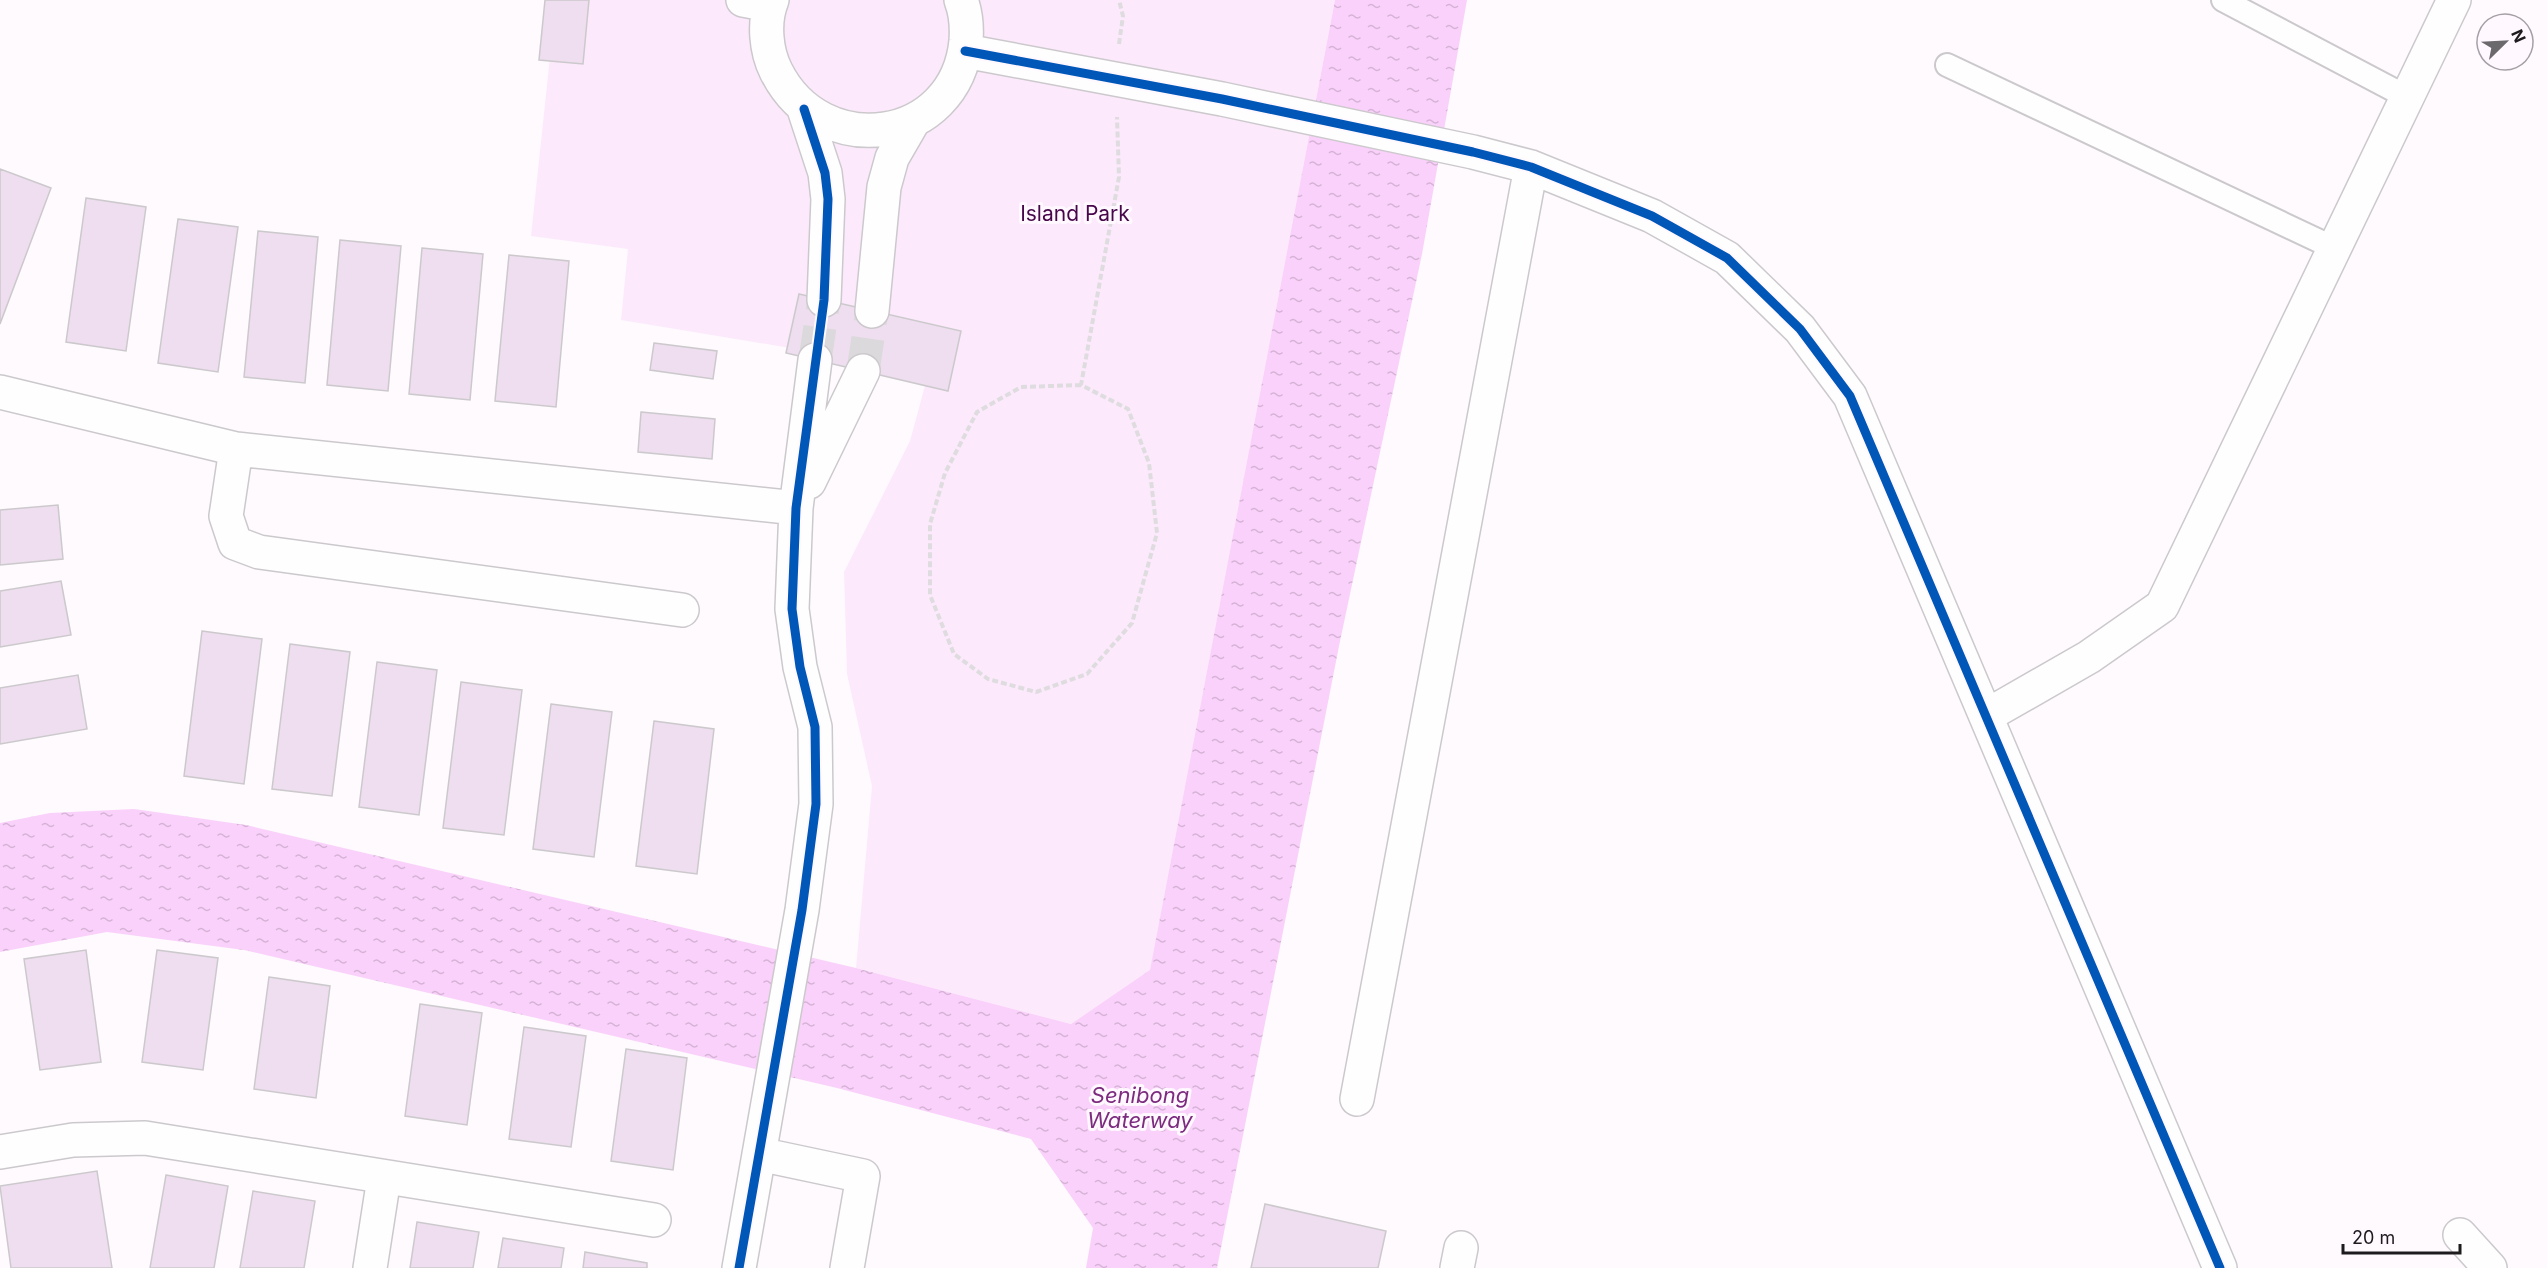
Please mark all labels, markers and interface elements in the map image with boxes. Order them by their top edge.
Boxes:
north arrow [2475,12,2535,72]
text: N [2507,26,2530,46]
park label: Island Park [1020,201,1130,226]
water label: Senibong Waterway [1087,1082,1193,1133]
scale bar [2343,1217,2460,1255]
text: 20 m [2352,1227,2395,1248]

